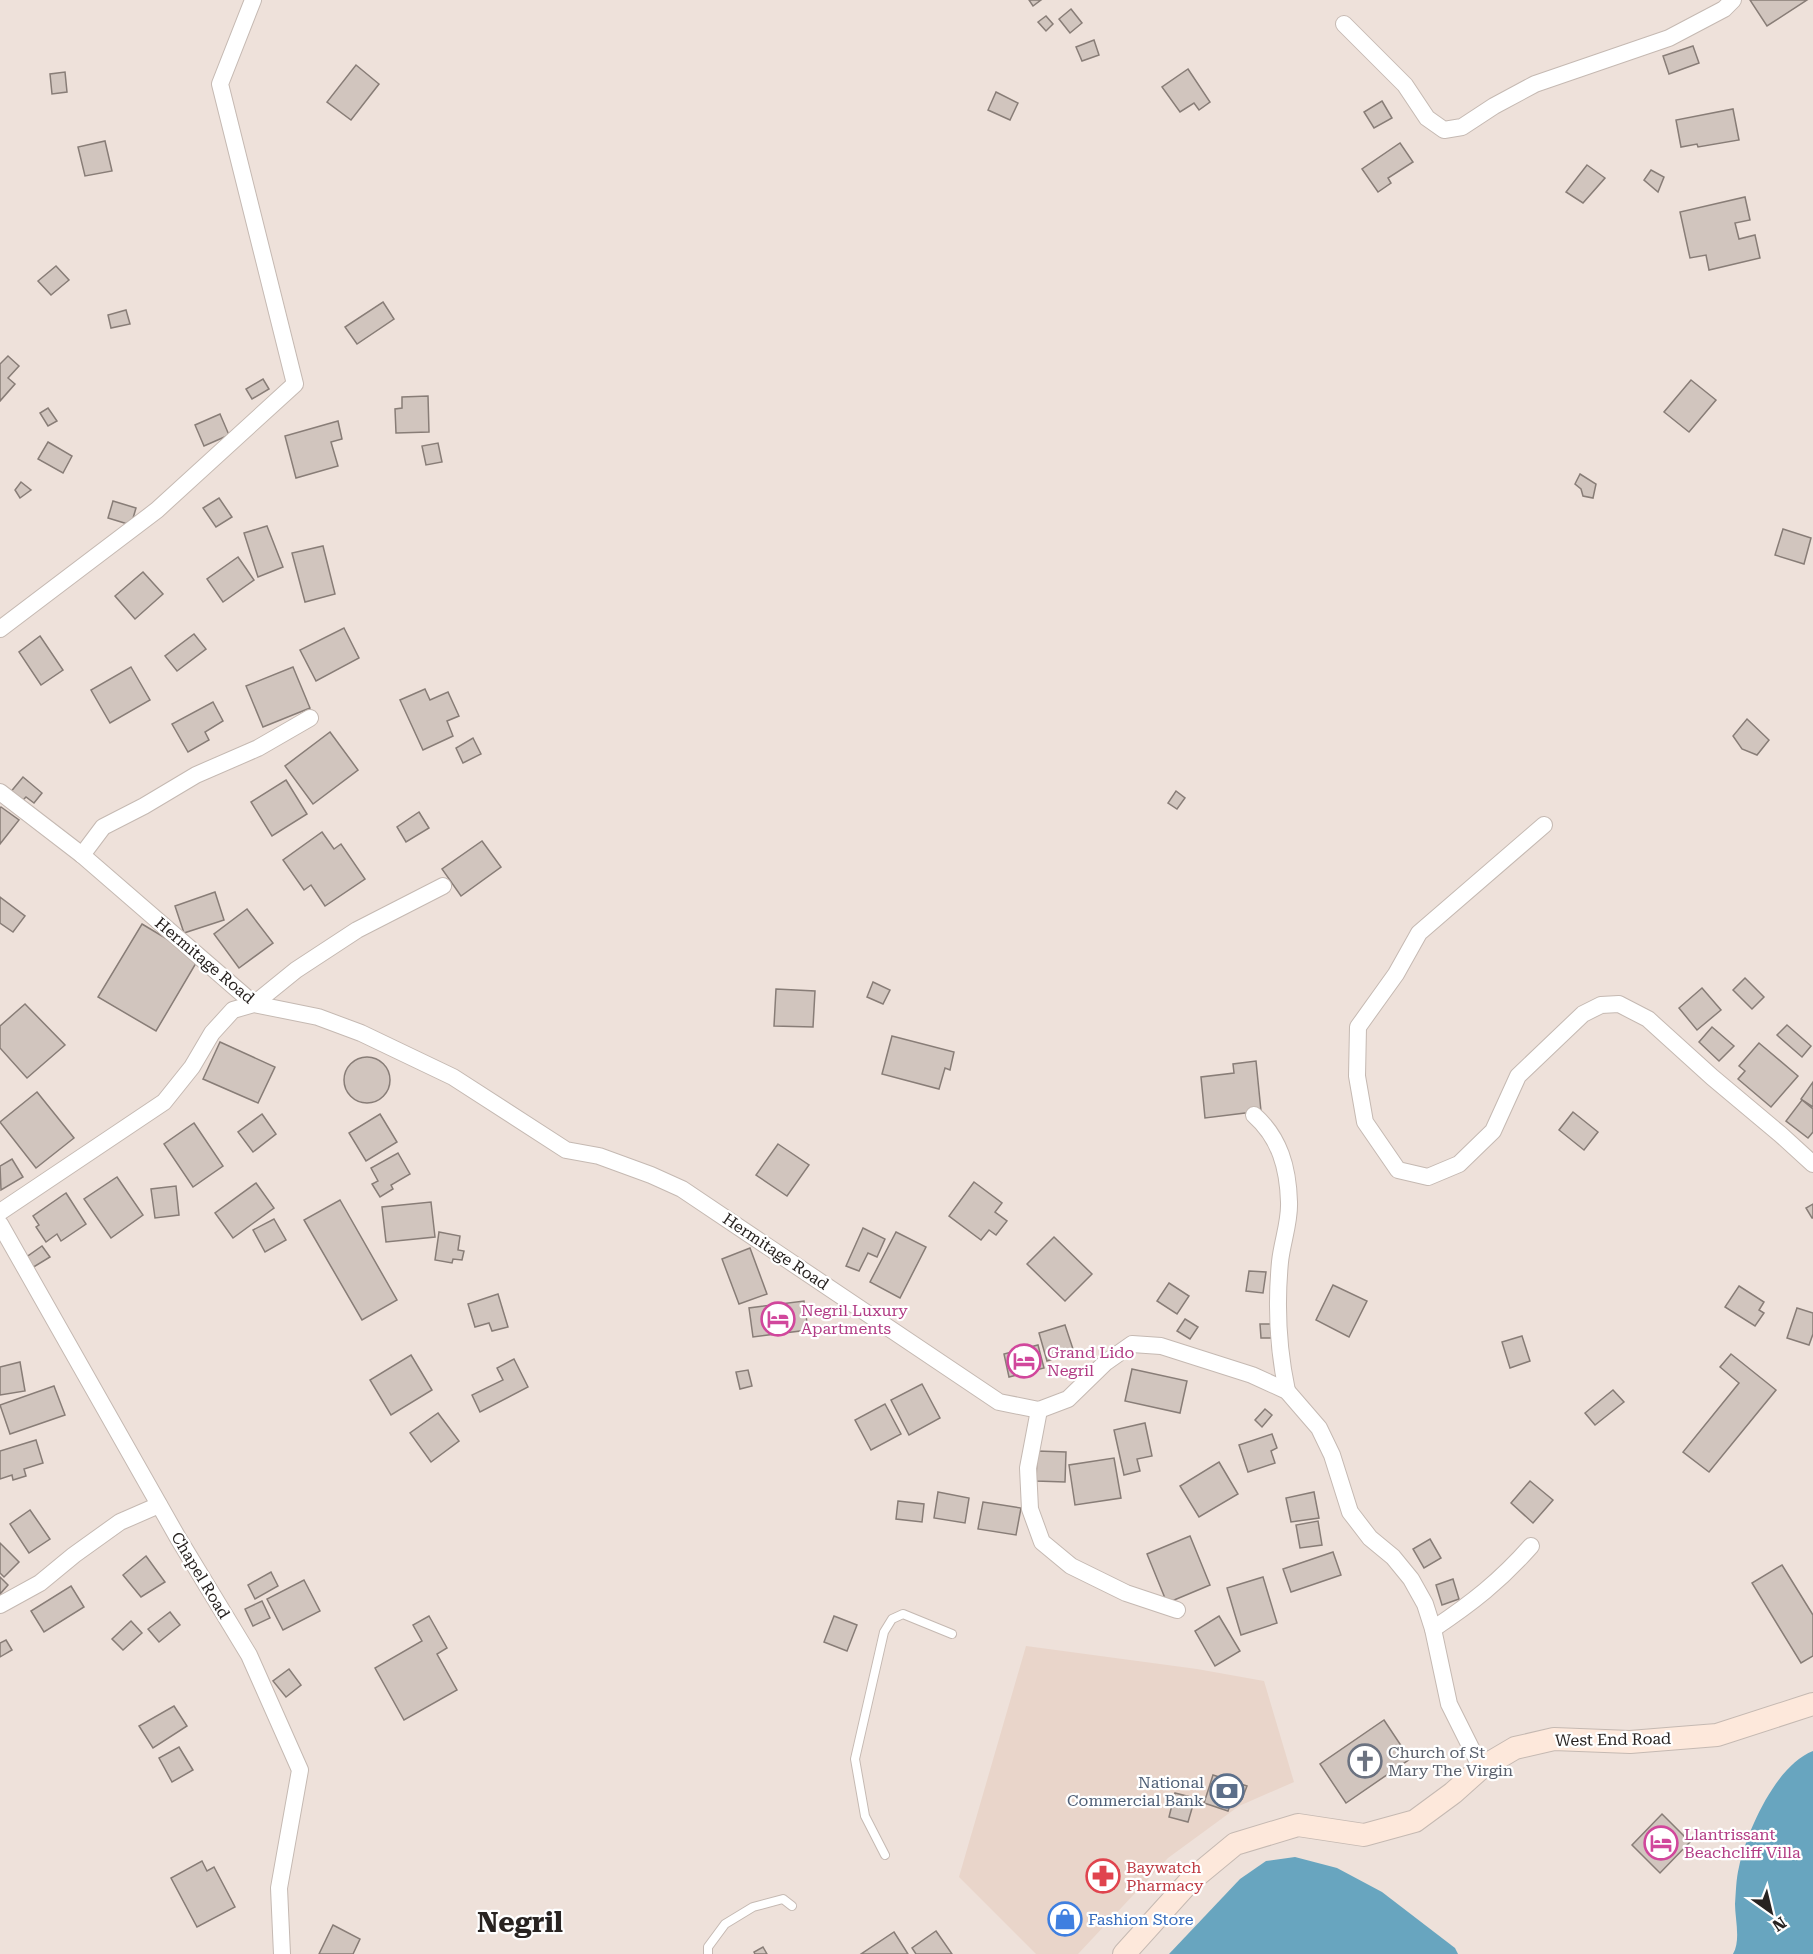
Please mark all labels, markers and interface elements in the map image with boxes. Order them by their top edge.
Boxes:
street label: Hermitage Road [151,913,258,1007]
street label: Hermitage Road [719,1209,832,1294]
hotel icon: Negril Luxury Apartments [760,1301,796,1337]
place label: Negril Luxury Apartments [801,1301,908,1338]
hotel icon: Grand Lido Negril [1006,1343,1042,1379]
place label: Grand Lido Negril [1047,1343,1135,1380]
street label: Chapel Road [167,1528,234,1622]
street label: West End Road [1555,1729,1671,1750]
church icon: Church of St Mary The Virgin [1347,1743,1383,1779]
place label: Church of St Mary The Virgin [1388,1743,1513,1780]
place label: National Commercial Bank [1067,1773,1204,1810]
bank icon: National Commercial Bank [1209,1773,1245,1809]
hotel icon: Llantrissant Beachcliff Villa [1643,1825,1679,1861]
place label: Llantrissant Beachcliff Villa [1684,1825,1801,1862]
pharmacy icon: Baywatch Pharmacy [1085,1858,1121,1894]
place label: Baywatch Pharmacy [1126,1858,1204,1895]
north arrow [1741,1882,1801,1942]
shop icon: Fashion Store [1047,1901,1083,1937]
district label: Negril [477,1906,563,1939]
place label: Fashion Store [1088,1910,1194,1929]
text: N [1769,1913,1790,1935]

